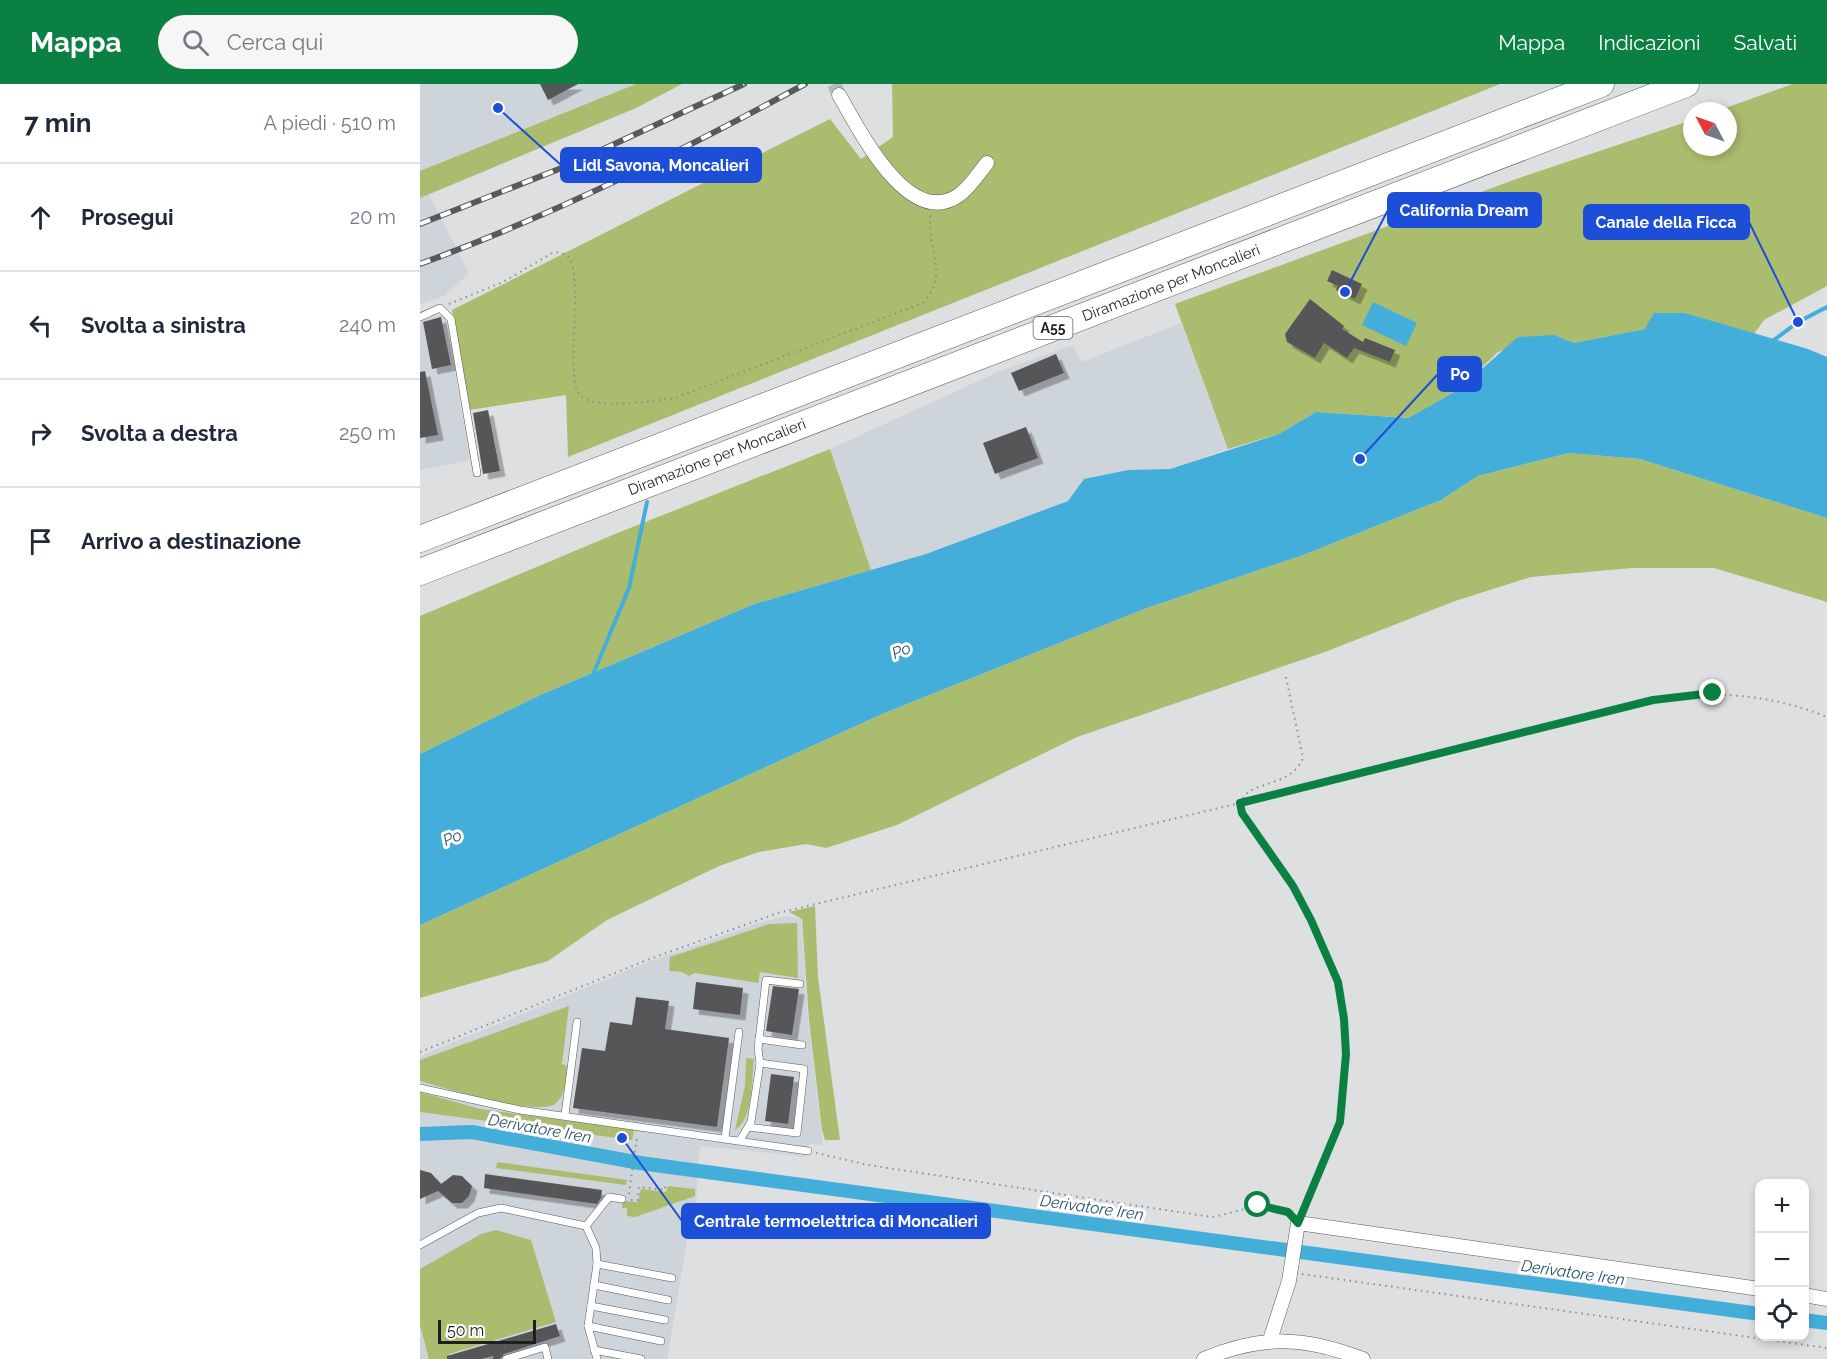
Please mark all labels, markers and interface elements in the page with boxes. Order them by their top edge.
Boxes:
search box [158,15,578,69]
text: Mappa [30,26,122,59]
icon: search [179,26,212,59]
text: Cerca qui [227,29,323,55]
text: Mappa [1498,30,1565,55]
text: Indicazioni [1598,30,1701,55]
text: Salvati [1734,30,1797,55]
north arrow [1683,102,1737,156]
text: 7 min [24,108,91,138]
text: A piedi · 510 m [264,111,396,135]
callout: Lidl Savona, Moncalieri [561,148,761,182]
text: Lidl Savona, Moncalieri [573,156,749,175]
callout: California Dream [1388,193,1541,227]
icon: ahead [24,201,57,234]
text: California Dream [1400,201,1528,220]
text: Prosegui [81,204,174,230]
text: 20 m [350,205,396,229]
callout: Canale della Ficca [1584,205,1749,239]
text: Canale della Ficca [1596,213,1737,232]
street label: Diramazione per Moncalieri [1080,241,1262,325]
icon: left [24,309,57,342]
text: Svolta a sinistra [81,312,246,338]
text: 240 m [339,313,396,337]
road number: A55 [1034,317,1072,339]
callout: Po [1438,357,1481,391]
text: Po [1450,365,1470,384]
street label: Diramazione per Moncalieri [626,415,808,499]
icon: right [24,417,57,450]
text: Svolta a destra [81,420,238,446]
text: 250 m [339,421,396,445]
icon: arrive [24,525,57,558]
text: Arrivo a destinazione [81,528,301,554]
water label: Po [889,638,914,663]
route end [1699,679,1725,705]
water label: Po [440,825,465,850]
water label: Derivatore Iren [487,1110,593,1147]
map controls [1755,1179,1809,1341]
button: + [1755,1179,1809,1233]
water label: Derivatore Iren [1039,1191,1145,1224]
route start [1244,1191,1270,1217]
callout: Centrale termoelettrica di Moncalieri [682,1204,990,1238]
text: Centrale termoelettrica di Moncalieri [694,1212,978,1231]
button: − [1755,1233,1809,1287]
water label: Derivatore Iren [1520,1256,1626,1289]
button: locate [1755,1287,1809,1341]
scale bar [438,1317,536,1344]
text: 50 m [447,1321,484,1340]

